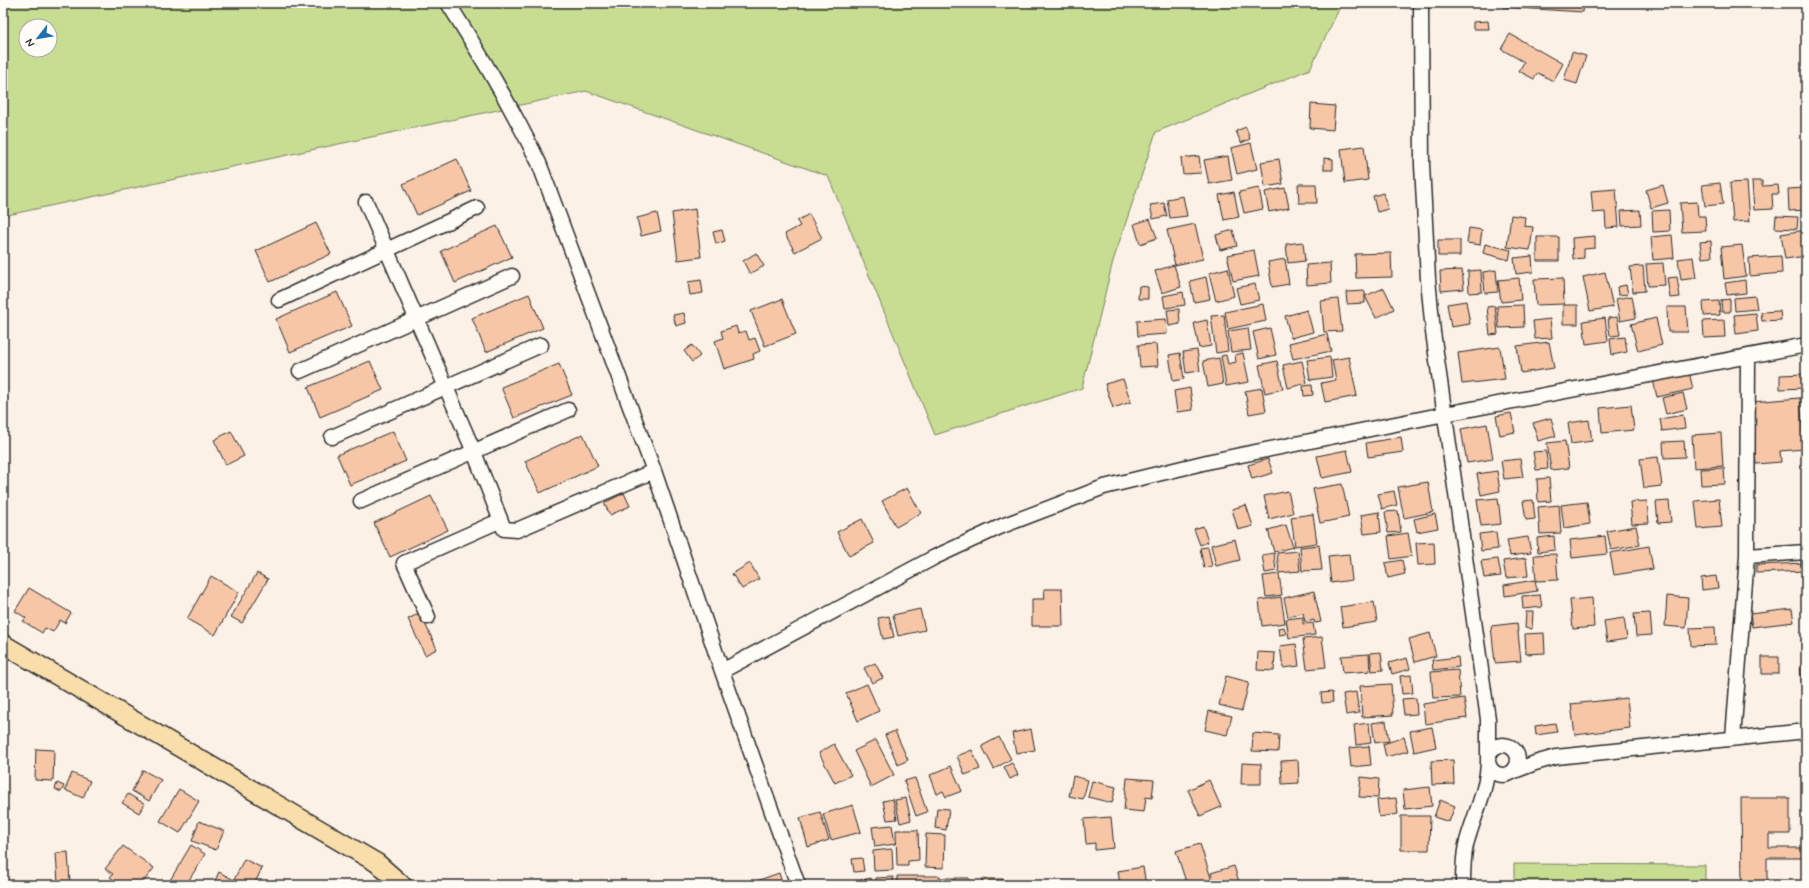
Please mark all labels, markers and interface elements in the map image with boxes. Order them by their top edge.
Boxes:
north arrow [18,18,58,58]
text: N [22,36,38,49]

